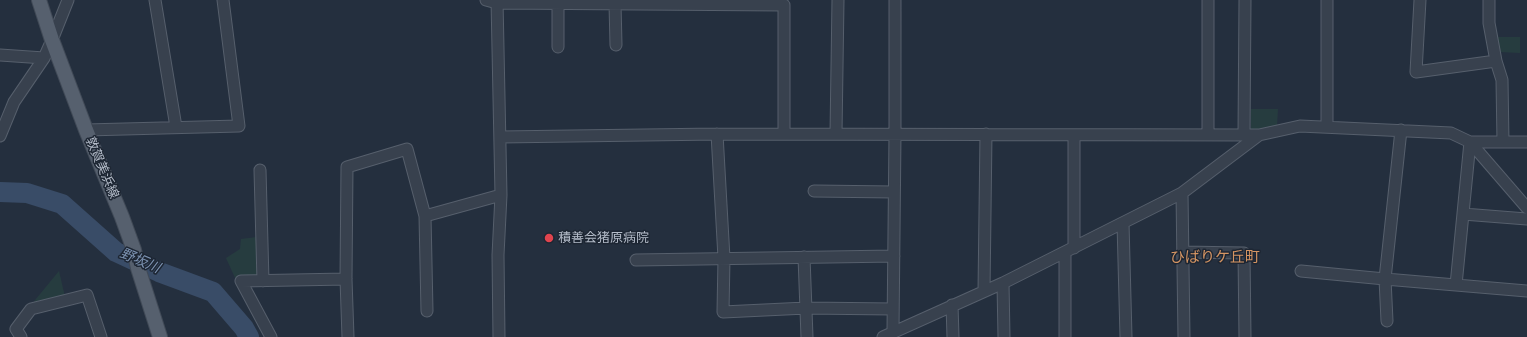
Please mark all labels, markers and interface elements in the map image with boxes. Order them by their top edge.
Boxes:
street label: 敦賀美浜線 [82,135,122,201]
place label: 積善会猪原病院 [558,230,649,246]
marker: 積善会猪原病院 [543,232,555,244]
water label: 野坂川 [117,245,163,277]
district label: ひばりケ丘町 [1170,249,1260,267]

